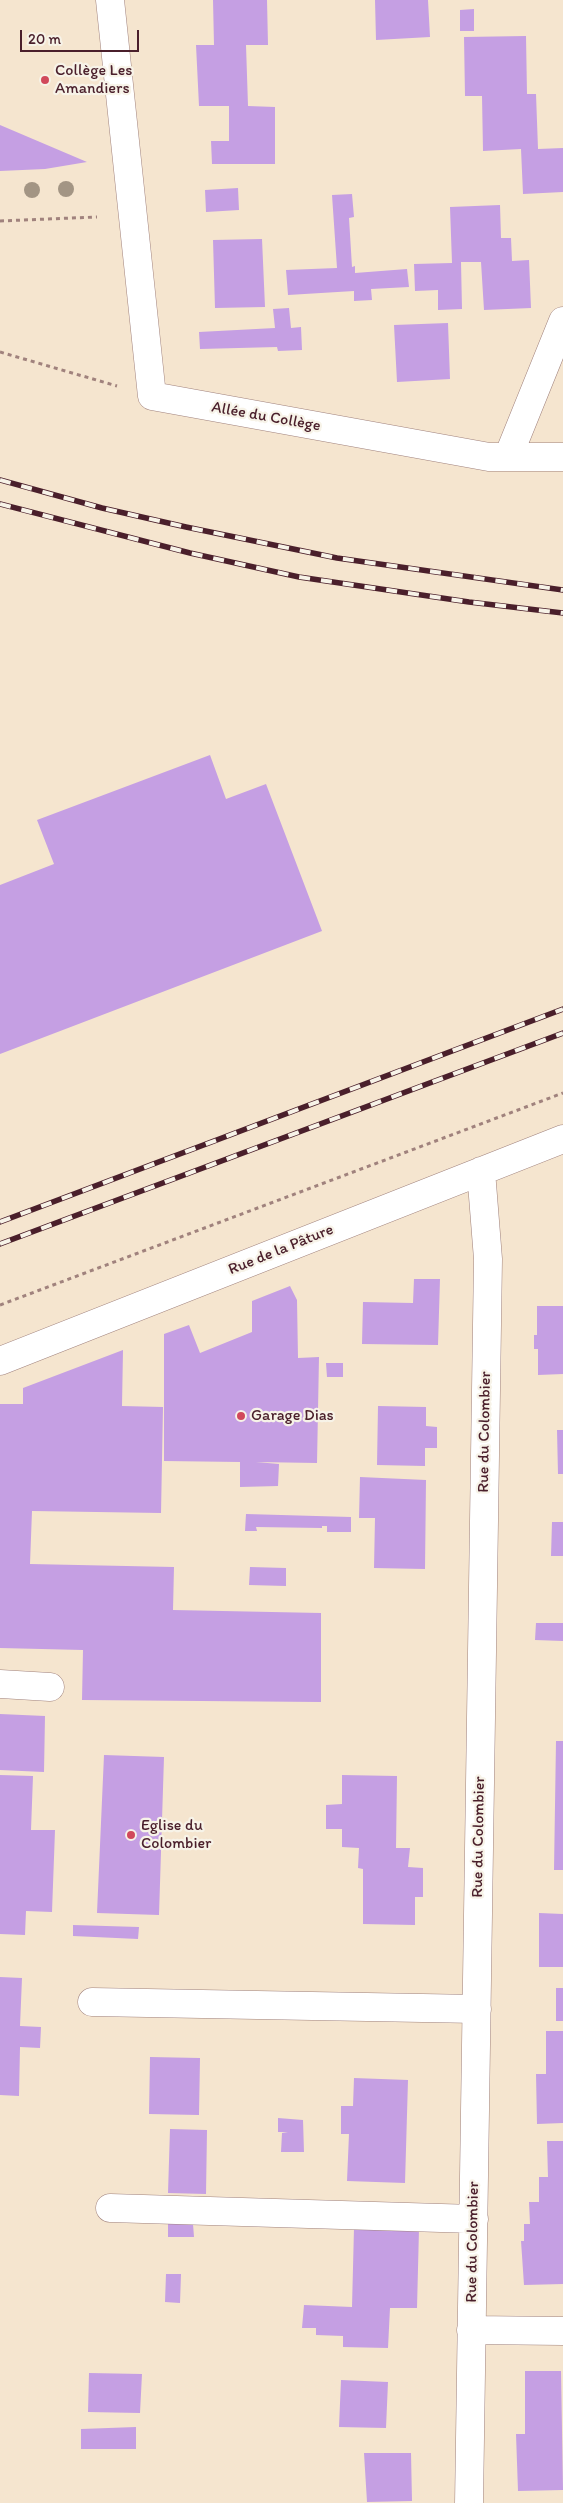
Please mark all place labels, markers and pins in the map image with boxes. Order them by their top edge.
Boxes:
place label: Collège Les Amandiers [55,61,132,99]
marker: Collège Les Amandiers [39,74,51,86]
place label: Garage Dias [251,1406,334,1426]
marker: Garage Dias [235,1410,247,1422]
place label: Eglise du Colombier [141,1816,211,1854]
marker: Eglise du Colombier [125,1829,137,1841]

